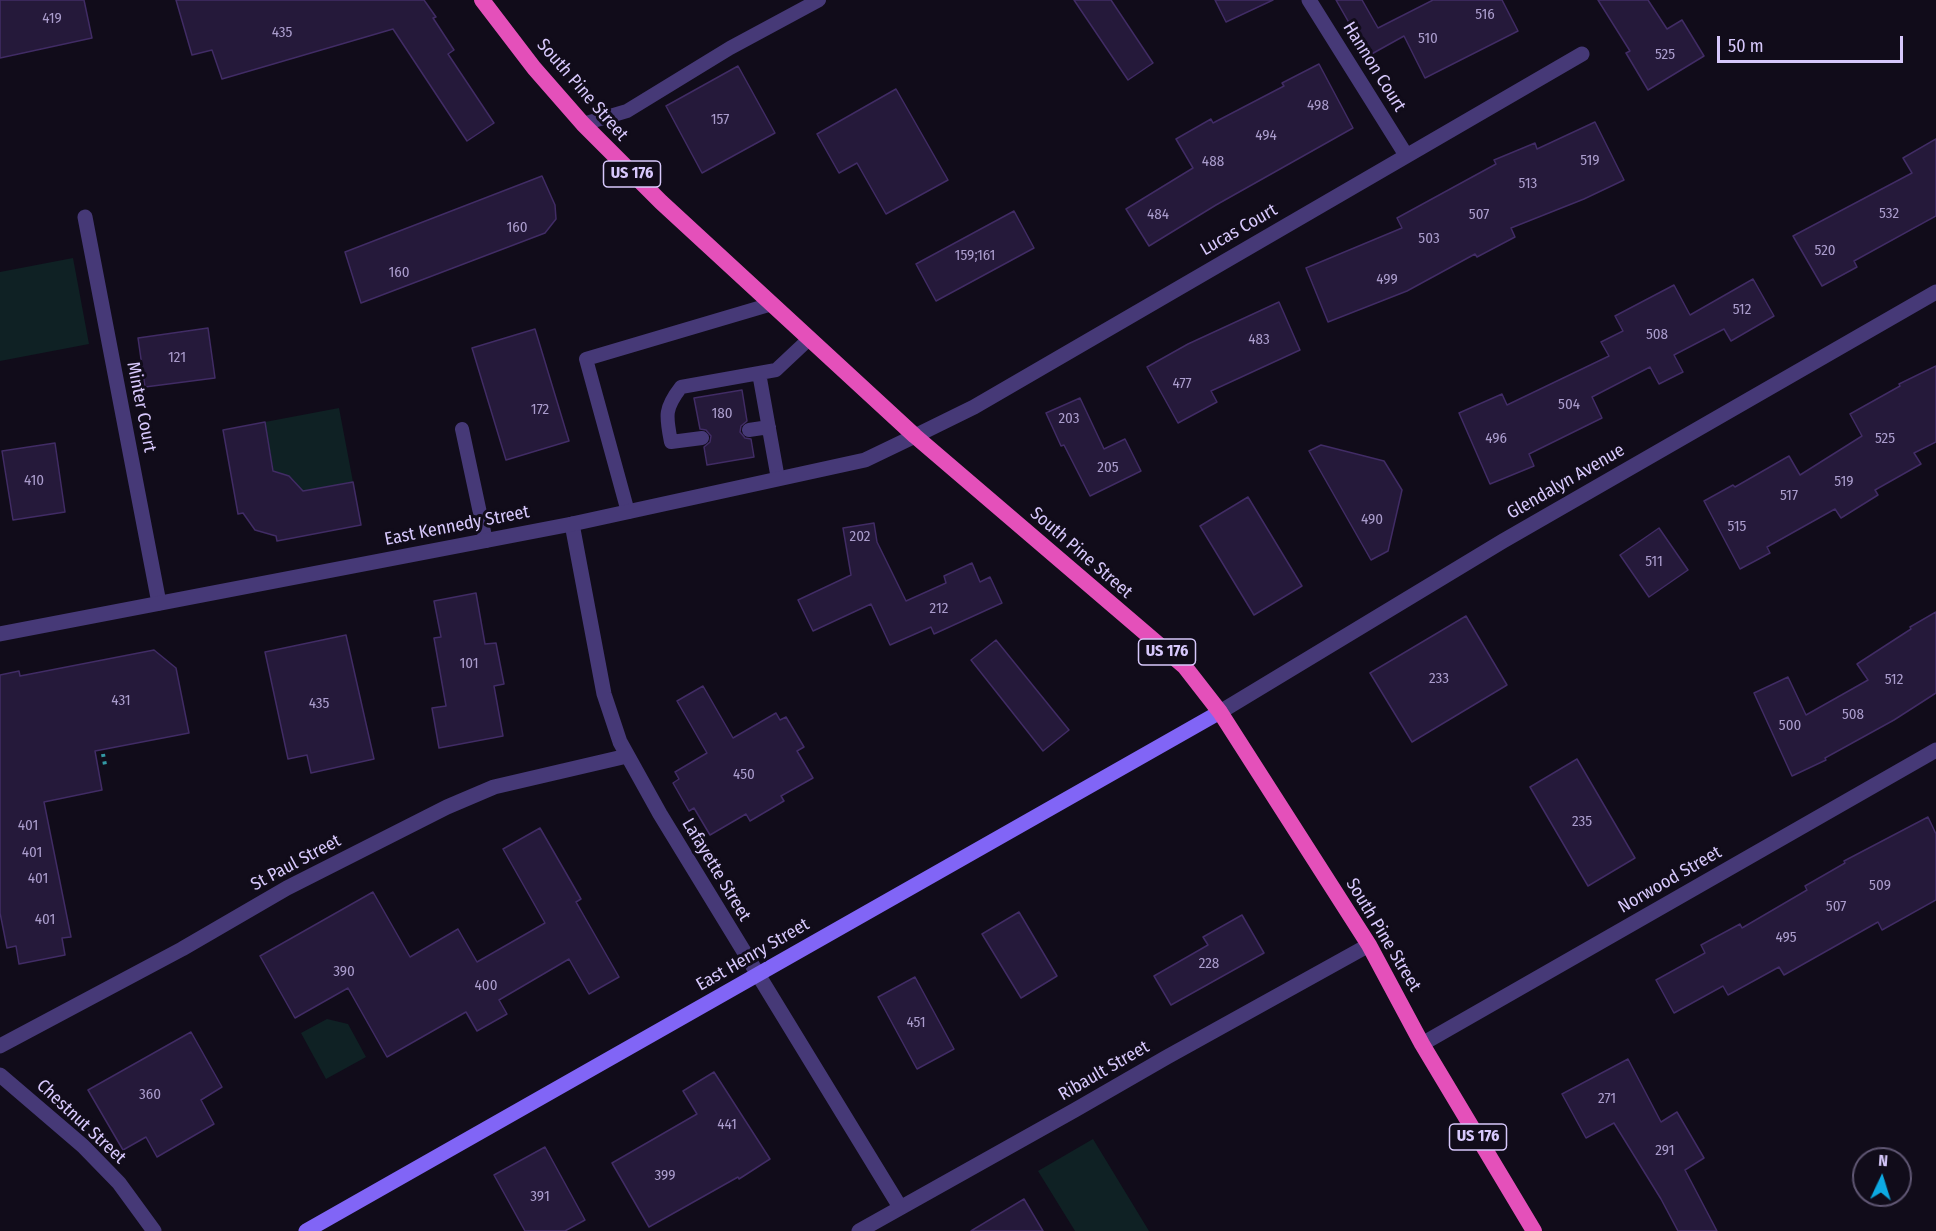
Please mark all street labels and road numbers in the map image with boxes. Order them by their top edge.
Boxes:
street label: Hannon Court [1338,18,1410,116]
street label: South Pine Street [532,35,632,145]
road number: US 176 [604,161,660,187]
street label: Lucas Court [1197,199,1281,261]
street label: Minter Court [122,360,160,454]
street label: Glendalyn Avenue [1503,440,1629,524]
street label: East Kennedy Street [383,501,531,551]
street label: South Pine Street [1026,503,1136,603]
road number: US 176 [1138,639,1196,665]
street label: Lafayette Street [677,815,755,925]
street label: St Paul Street [247,830,345,896]
street label: Norwood Street [1615,842,1725,918]
street label: South Pine Street [1341,874,1425,996]
street label: East Henry Street [693,914,813,996]
street label: Ribault Street [1055,1036,1153,1106]
street label: Chestnut Street [32,1075,130,1169]
road number: US 176 [1450,1124,1506,1150]

